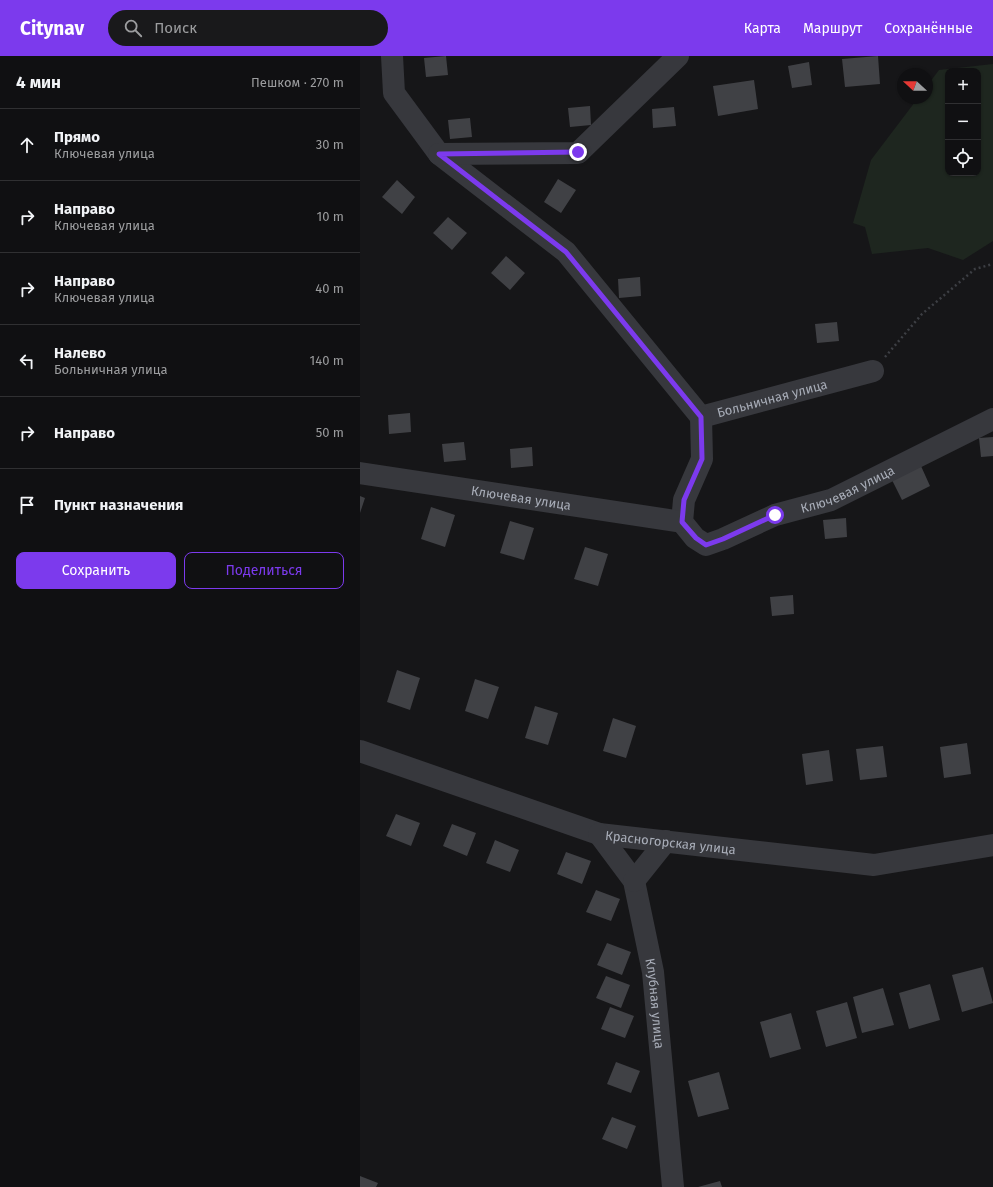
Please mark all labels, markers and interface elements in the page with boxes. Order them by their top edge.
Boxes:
search box [108,10,388,46]
text: Citynav [20,17,84,40]
icon: search [122,17,144,39]
text: Поиск [154,19,197,37]
text: Карта [744,20,781,37]
text: Маршрут [803,20,862,37]
text: Сохранённые [884,20,973,37]
north arrow [897,68,933,104]
map controls [945,68,981,176]
button: + [945,68,981,104]
text: 4 мин [16,72,61,93]
text: Пешком · 270 m [251,75,344,90]
button: − [945,104,981,140]
text: Прямо [54,128,100,146]
icon: ahead [16,134,38,156]
text: 30 m [316,137,344,152]
button: locate [945,140,981,176]
route end [569,143,587,161]
text: Ключевая улица [54,146,155,161]
text: Направо [54,200,115,218]
icon: right [16,206,38,228]
text: 10 m [317,209,344,224]
text: Ключевая улица [54,218,155,233]
text: Направо [54,272,115,290]
icon: right [16,278,38,300]
text: 40 m [315,281,344,296]
text: Ключевая улица [54,290,155,305]
text: Налево [54,344,106,362]
icon: left [16,350,38,372]
text: 140 m [310,353,344,368]
text: Больничная улица [54,362,167,377]
street label: Больничная улица [715,376,829,420]
icon: right [16,422,38,444]
text: Направо [54,424,115,442]
text: 50 m [316,425,344,440]
street label: Ключевая улица [799,462,897,515]
street label: Ключевая улица [470,483,572,513]
icon: arrive [16,494,38,516]
text: Пункт назначения [54,496,183,514]
route start [766,506,784,524]
button: Сохранить [16,552,176,589]
button: Поделиться [184,552,344,589]
street label: Красногорская улица [605,827,737,857]
street label: Клубная улица [643,957,668,1049]

